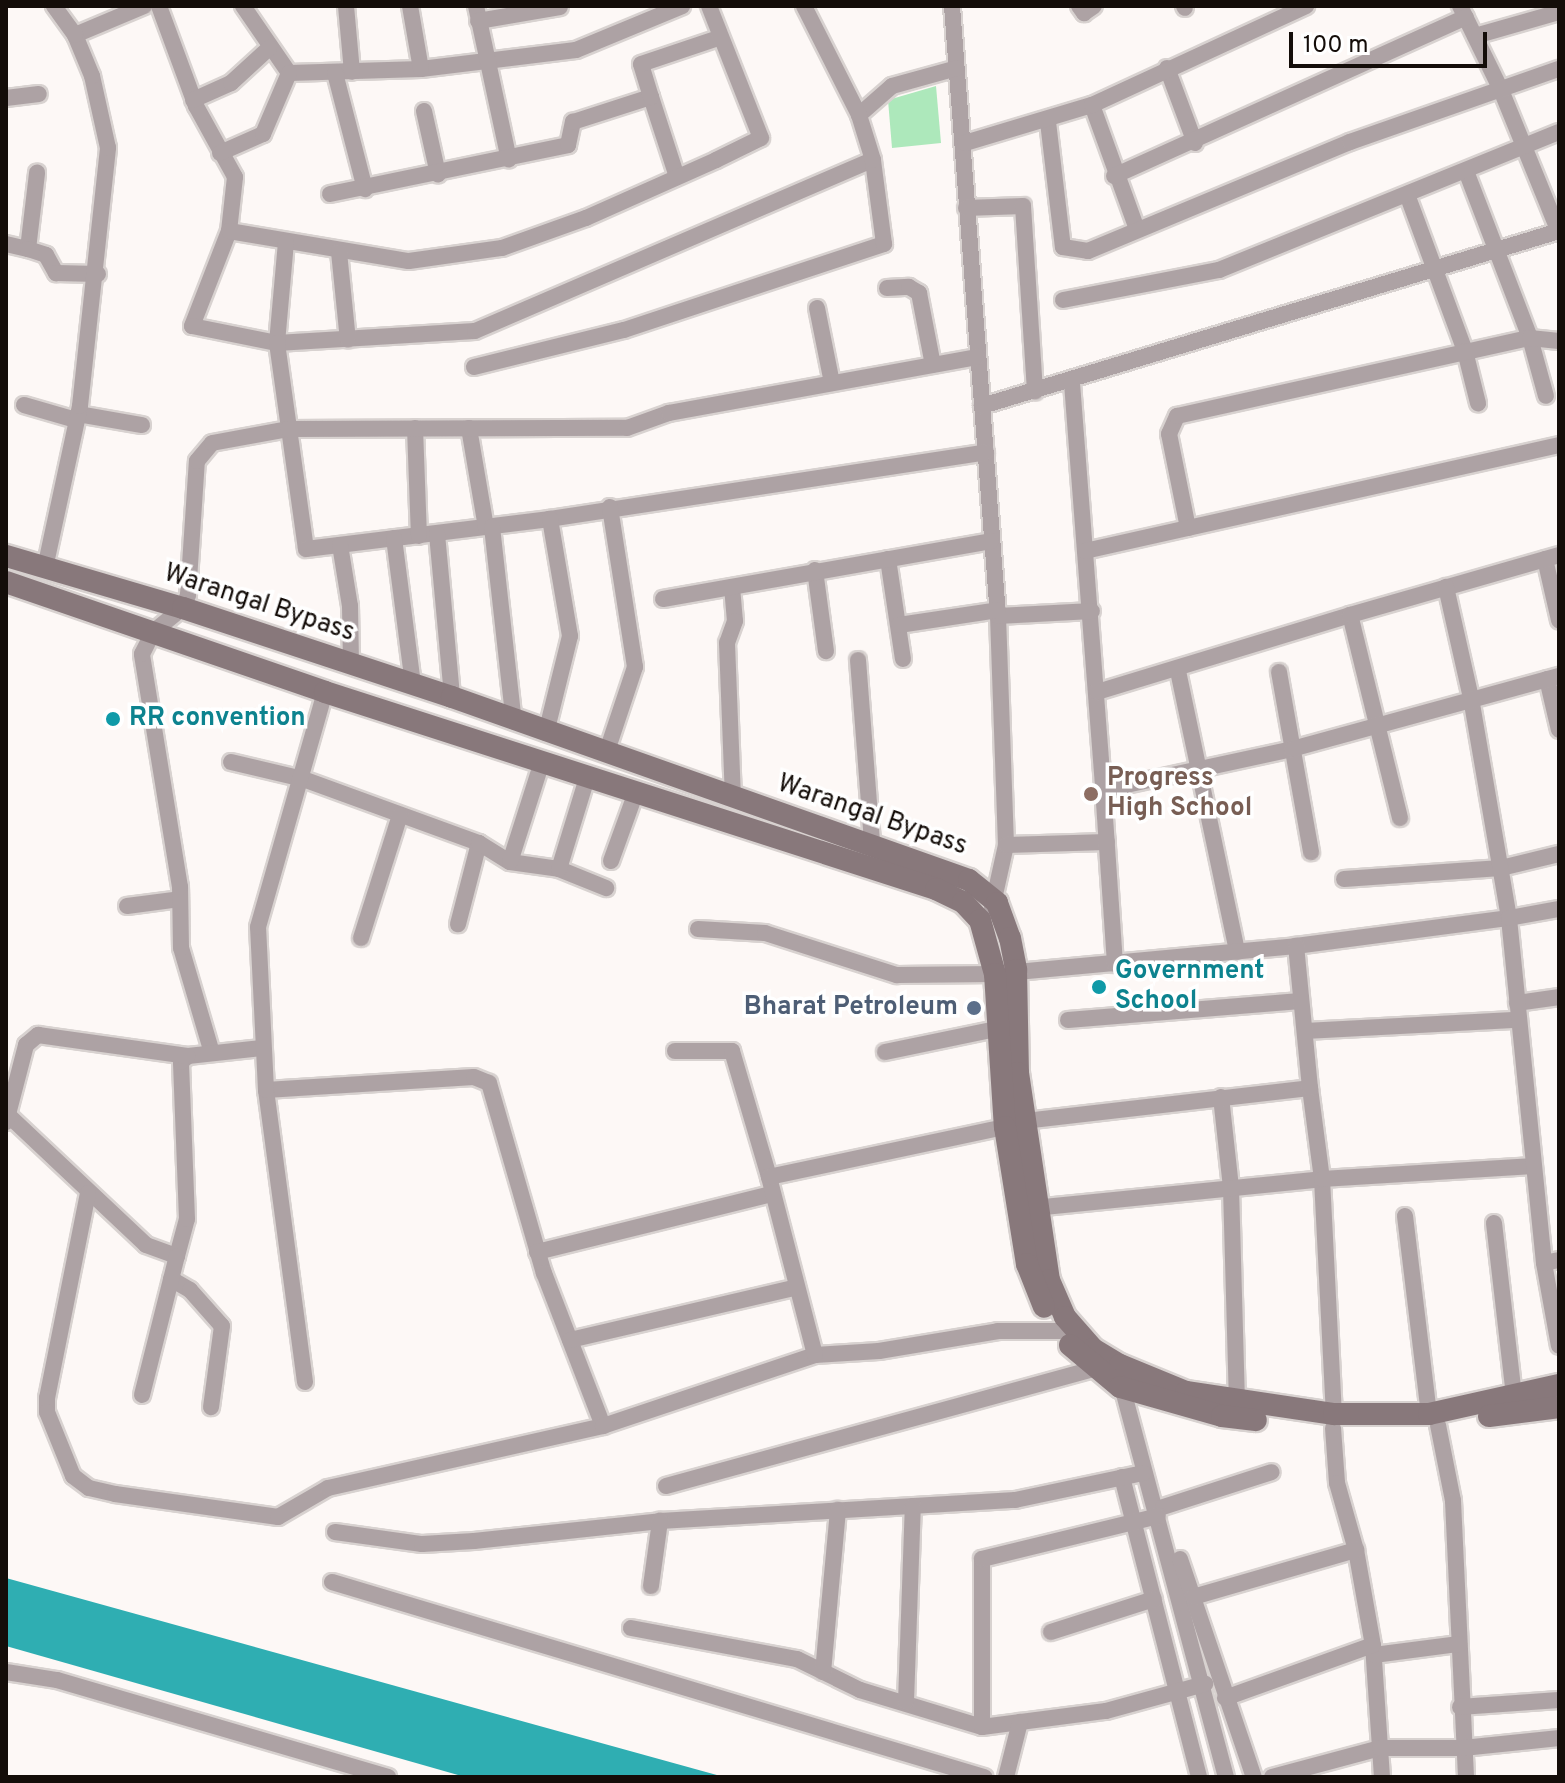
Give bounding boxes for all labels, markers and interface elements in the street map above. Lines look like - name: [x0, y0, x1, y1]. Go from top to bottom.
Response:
- scale bar: [1293, 16, 1491, 66]
- text: 100 m: [1303, 31, 1369, 61]
- street label: Warangal Bypass: [160, 558, 358, 650]
- place label: RR convention: [129, 703, 306, 735]
- marker: RR convention: [104, 710, 122, 728]
- place label: Progress High School: [1107, 763, 1252, 824]
- street label: Warangal Bypass: [773, 769, 971, 863]
- marker: Progress High School: [1082, 785, 1100, 803]
- place label: Government School: [1115, 956, 1265, 1018]
- marker: Government School: [1090, 978, 1108, 996]
- place label: Bharat Petroleum: [744, 992, 958, 1024]
- marker: Bharat Petroleum: [965, 999, 983, 1017]

